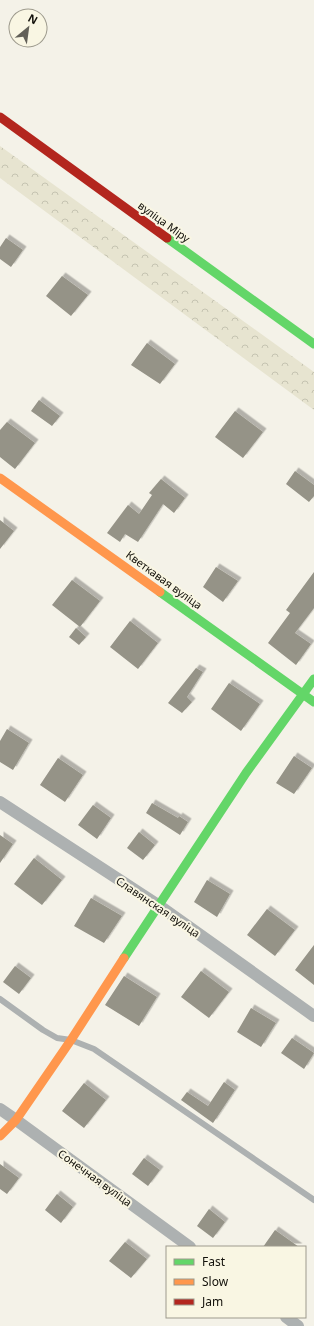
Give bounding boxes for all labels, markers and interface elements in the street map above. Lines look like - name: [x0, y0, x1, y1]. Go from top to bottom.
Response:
- north arrow: [8, 8, 48, 48]
- text: N: [26, 10, 41, 28]
- street label: вуліца Міру: [135, 198, 194, 246]
- street label: Кветкавая вуліца: [123, 547, 205, 612]
- street label: Славянская вуліца: [113, 873, 203, 940]
- street label: Сонечная вуліца: [55, 1146, 135, 1210]
- legend: [166, 1246, 306, 1318]
- text: Fast: [202, 1253, 226, 1270]
- text: Slow: [202, 1273, 229, 1290]
- text: Jam: [201, 1293, 223, 1310]

